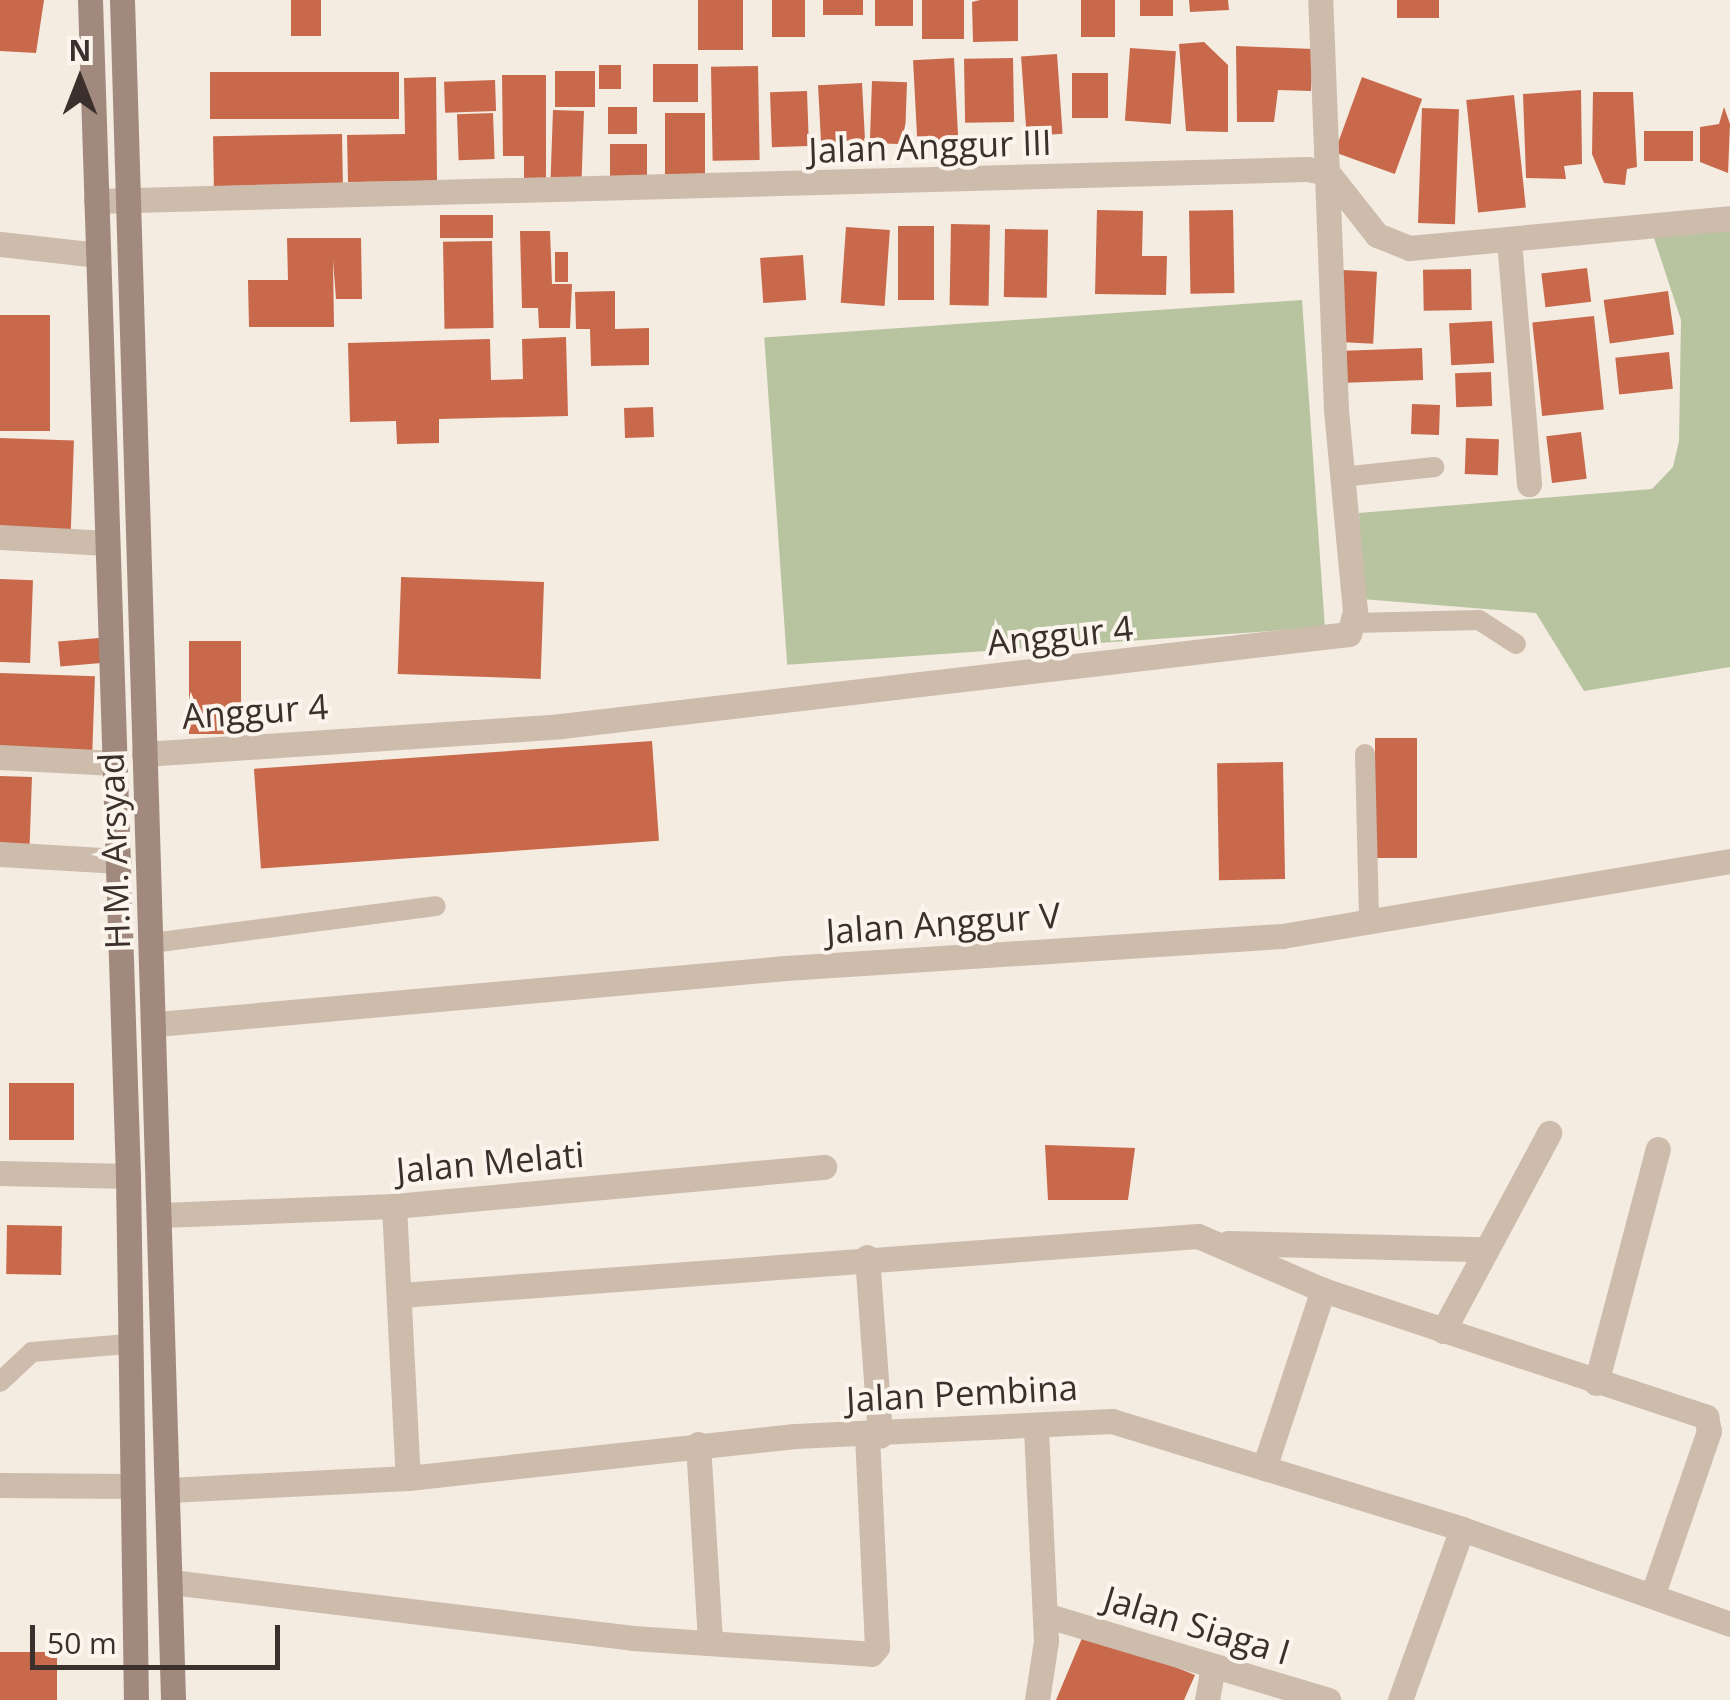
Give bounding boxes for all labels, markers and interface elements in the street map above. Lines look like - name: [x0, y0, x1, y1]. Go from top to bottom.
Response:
- north arrow: [30, 30, 130, 130]
- text: N: [69, 31, 91, 69]
- street label: Jalan Anggur III: [808, 121, 1052, 171]
- street label: Anggur 4: [985, 606, 1135, 664]
- street label: Anggur 4: [180, 685, 330, 737]
- street label: H.M. Arsyad: [90, 752, 138, 950]
- street label: Jalan Anggur V: [824, 894, 1062, 952]
- street label: Jalan Melati: [394, 1133, 586, 1191]
- street label: Jalan Pembina: [845, 1366, 1079, 1420]
- street label: Jalan Siaga I: [1099, 1577, 1295, 1673]
- scale bar: [35, 1605, 285, 1667]
- text: 50 m: [47, 1622, 117, 1663]

